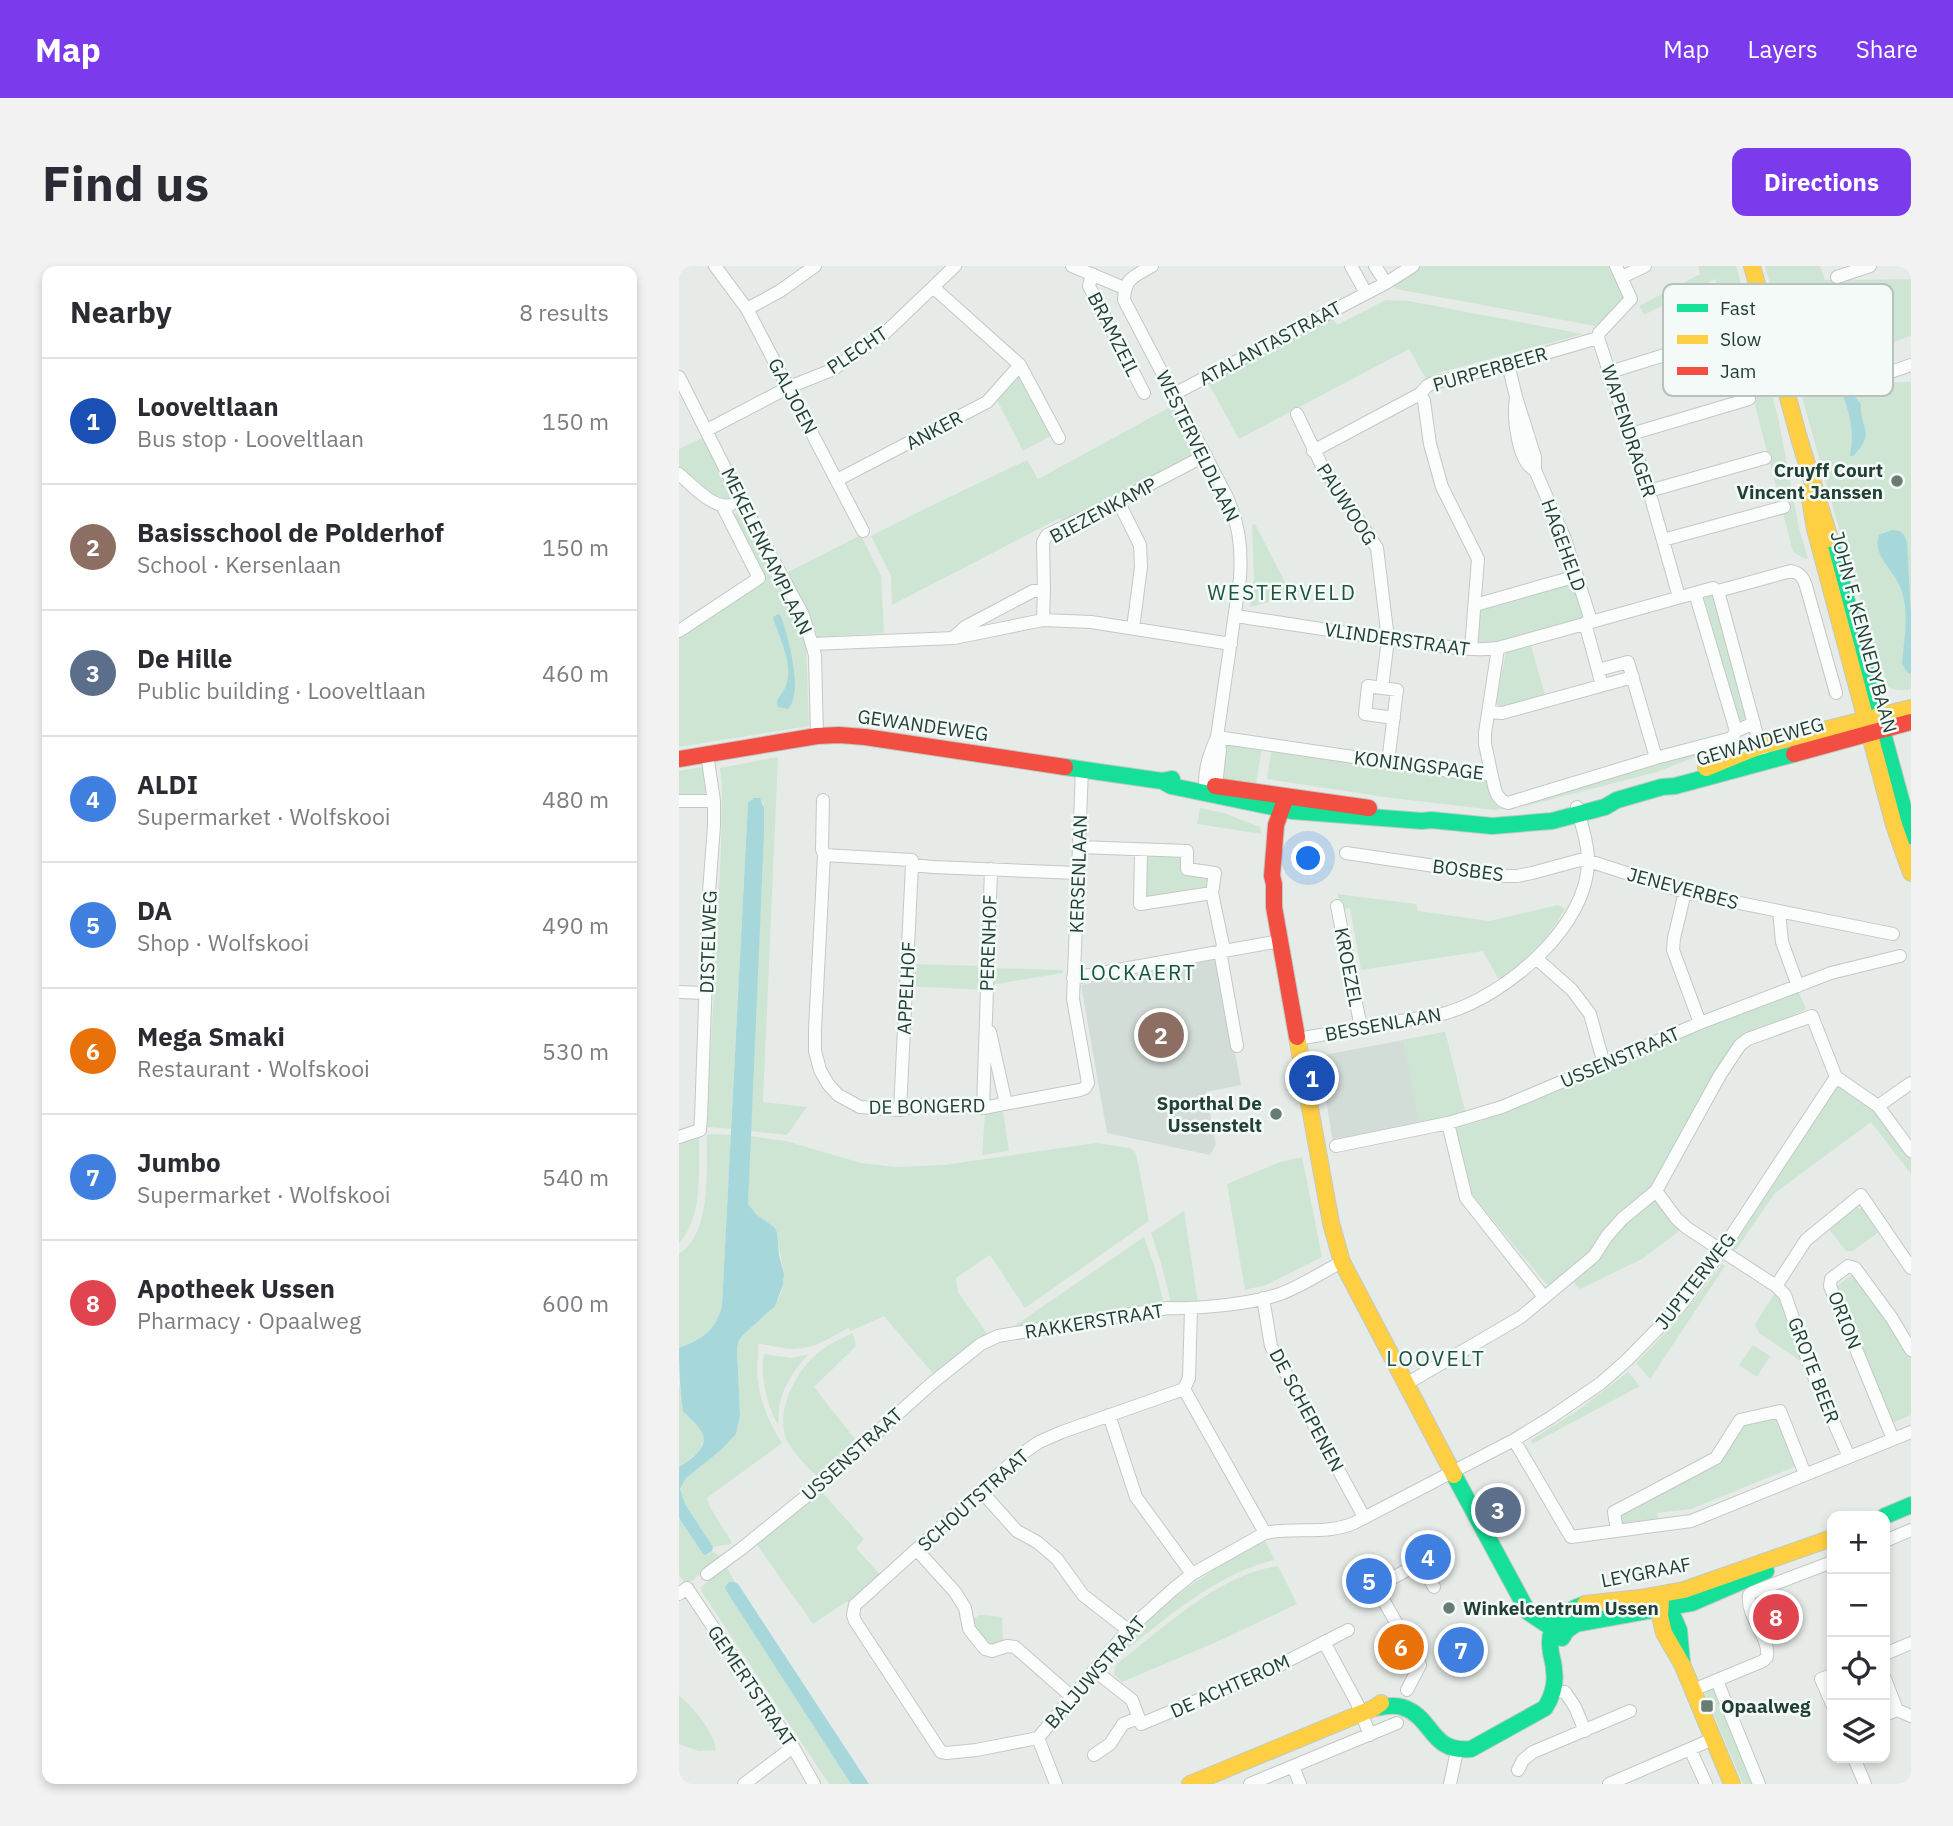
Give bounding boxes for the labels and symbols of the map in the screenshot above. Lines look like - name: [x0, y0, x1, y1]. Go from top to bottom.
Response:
- legend: [1663, 284, 1893, 396]
- street label: BRAMZEIL: [1083, 288, 1145, 380]
- street label: ATALANTASTRAAT: [1195, 295, 1346, 391]
- text: Fast: [1720, 296, 1756, 320]
- street label: PLECHT: [822, 321, 892, 379]
- text: Slow: [1720, 327, 1761, 351]
- street label: PURPERBEER: [1430, 341, 1550, 397]
- street label: GALJOEN: [763, 354, 823, 438]
- text: Jam: [1720, 359, 1756, 383]
- street label: WAPENDRAGER: [1596, 362, 1662, 500]
- street label: WESTERVELDLAAN: [1151, 366, 1245, 526]
- street label: ANKER: [901, 405, 967, 455]
- place label: Cruyff Court Vincent Janssen: [1737, 458, 1883, 504]
- street label: PAUWOOG: [1312, 459, 1382, 549]
- street label: MEKELENKAMPLAAN: [716, 464, 818, 638]
- street label: BIEZENKAMP: [1045, 472, 1161, 548]
- marker: Cruyff Court Vincent Janssen: [1889, 473, 1905, 489]
- street label: HAGEHELD: [1536, 496, 1592, 594]
- street label: JOHN F. KENNEDYBAAN: [1825, 528, 1903, 736]
- district label: WESTERVELD: [1207, 578, 1357, 606]
- street label: VLINDERSTRAAT: [1323, 617, 1471, 661]
- street label: GEWANDEWEG: [856, 704, 990, 746]
- street label: GEWANDEWEG: [1693, 711, 1827, 771]
- street label: KONINGSPAGE: [1353, 745, 1485, 785]
- street label: KERSENLAAN: [1064, 814, 1092, 934]
- your location: [1291, 841, 1325, 875]
- street label: BOSBES: [1431, 854, 1505, 886]
- street label: JENEVERBES: [1625, 862, 1741, 914]
- street label: DISTELWEG: [694, 890, 722, 994]
- street label: PERENHOF: [974, 894, 1002, 992]
- street label: KROEZEL: [1330, 925, 1368, 1009]
- street label: APPELHOF: [892, 941, 920, 1035]
- district label: LOCKAERT: [1079, 958, 1197, 986]
- street label: BESSENLAAN: [1323, 1002, 1443, 1046]
- pin: 2: [1138, 1009, 1184, 1061]
- street label: USSENSTRAAT: [1557, 1021, 1683, 1093]
- pin: 1: [1289, 1052, 1335, 1104]
- place label: Sporthal De Ussenstelt: [1157, 1091, 1262, 1137]
- street label: DE BONGERD: [868, 1093, 986, 1119]
- marker: Sporthal De Ussenstelt: [1268, 1106, 1284, 1122]
- street label: JUPITERWEG: [1650, 1228, 1740, 1334]
- street label: ORION: [1823, 1288, 1867, 1352]
- street label: RAKKERSTRAAT: [1023, 1298, 1165, 1344]
- street label: GROTE BEER: [1783, 1314, 1845, 1426]
- street label: DE SCHEPENEN: [1264, 1344, 1350, 1476]
- district label: LOOVELT: [1386, 1344, 1486, 1372]
- street label: USSENSTRAAT: [797, 1402, 907, 1506]
- street label: SCHOUTSTRAAT: [912, 1444, 1034, 1556]
- pin: 3: [1475, 1484, 1521, 1536]
- pin: 4: [1405, 1531, 1451, 1583]
- street label: LEYGRAAF: [1599, 1551, 1693, 1593]
- pin: 5: [1346, 1555, 1392, 1607]
- pin: 8: [1753, 1591, 1799, 1643]
- place label: Winkelcentrum Ussen: [1463, 1596, 1659, 1620]
- marker: Winkelcentrum Ussen: [1441, 1600, 1457, 1616]
- street label: BALJUWSTRAAT: [1040, 1611, 1151, 1733]
- street label: GEMERTSTRAAT: [703, 1621, 802, 1751]
- pin: 6: [1378, 1621, 1424, 1673]
- pin: 7: [1438, 1624, 1484, 1676]
- street label: DE ACHTEROM: [1167, 1649, 1293, 1723]
- place label: Opaalweg: [1721, 1694, 1811, 1718]
- marker: Opaalweg: [1699, 1698, 1715, 1714]

